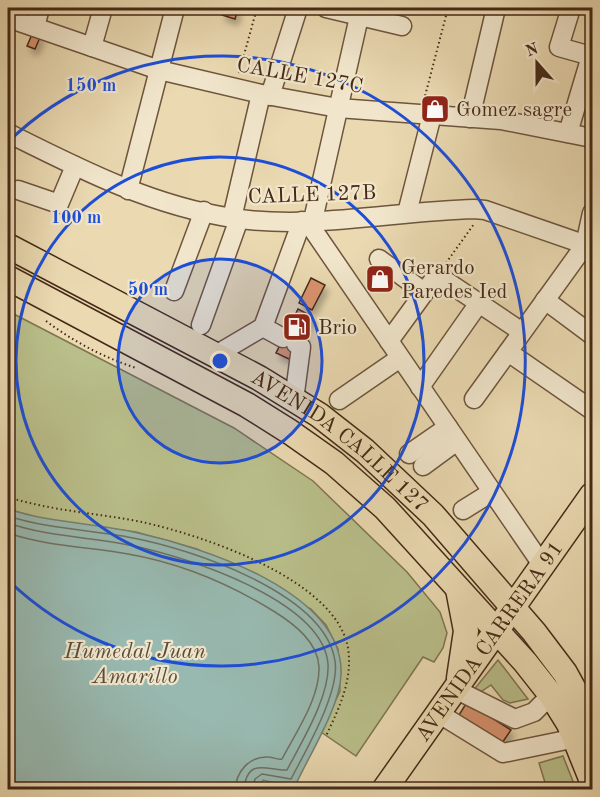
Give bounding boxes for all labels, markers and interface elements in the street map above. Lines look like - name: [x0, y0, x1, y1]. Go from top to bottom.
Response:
- north arrow: [507, 33, 567, 93]
- text: N: [524, 41, 542, 61]
- street label: CALLE 127C: [235, 55, 365, 98]
- text: 150 m: [66, 77, 116, 95]
- shop icon: Gomez sagre: [419, 93, 451, 125]
- place label: Gomez sagre: [456, 100, 572, 121]
- street label: CALLE 127B: [247, 183, 377, 208]
- text: 100 m: [51, 209, 101, 227]
- place label: Gerardo Paredes Ied: [401, 258, 508, 303]
- shop icon: Gerardo Paredes Ied: [364, 263, 396, 295]
- text: 50 m: [128, 281, 168, 299]
- fuel station icon: Brio: [281, 311, 313, 343]
- place label: Brio: [318, 318, 357, 339]
- centre of rings: [210, 351, 230, 371]
- street label: AVENIDA CALLE 127: [247, 367, 432, 517]
- street label: AVENIDA CARRERA 91: [412, 538, 568, 746]
- water label: Humedal Juan Amarillo: [63, 641, 206, 688]

